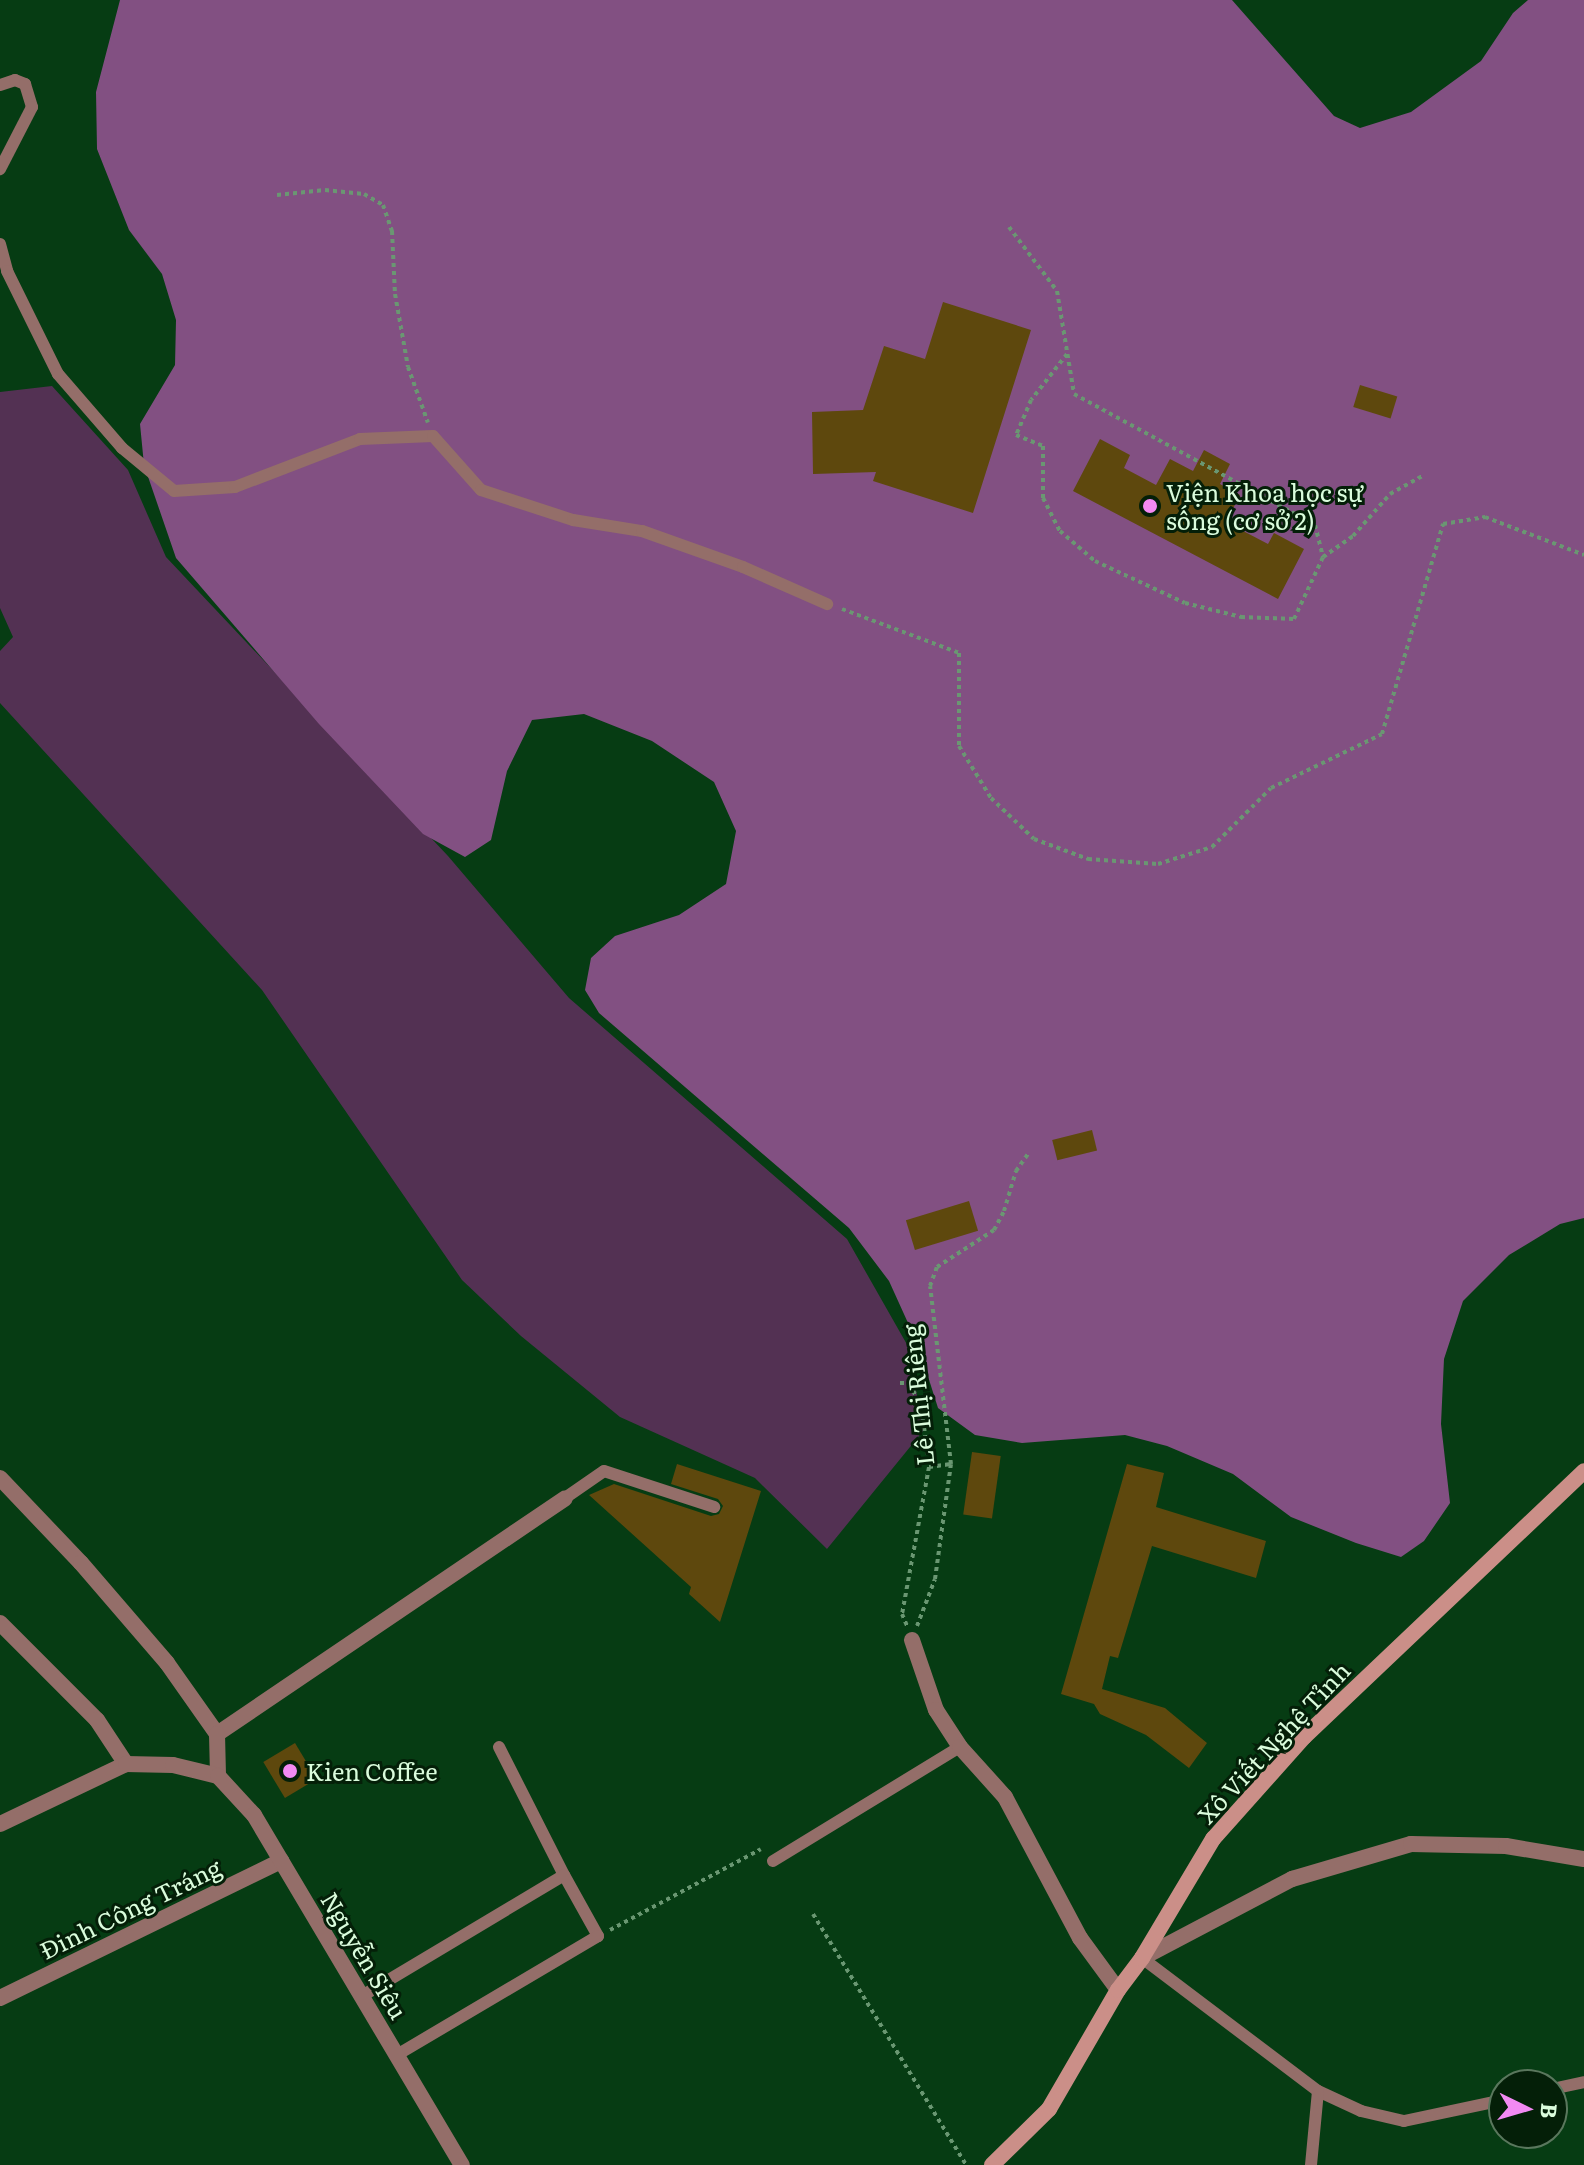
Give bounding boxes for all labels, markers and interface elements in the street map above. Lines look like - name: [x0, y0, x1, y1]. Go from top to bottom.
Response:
- place label: Viện Khoa học sự sống (cơ sở 2): [1166, 478, 1364, 534]
- marker: Viện Khoa học sự sống (cơ sở 2): [1141, 497, 1159, 515]
- street label: Lê Thị Riêng: [895, 1323, 939, 1467]
- street label: Xô Viết Nghệ Tỉnh: [1191, 1655, 1355, 1829]
- place label: Kien Coffee: [306, 1757, 438, 1785]
- marker: Kien Coffee: [281, 1762, 299, 1780]
- street label: Đinh Công Tráng: [35, 1852, 225, 1964]
- street label: Nguyễn Siêu: [316, 1886, 414, 2024]
- north arrow: [1488, 2069, 1568, 2149]
- text: B: [1533, 2102, 1568, 2120]

